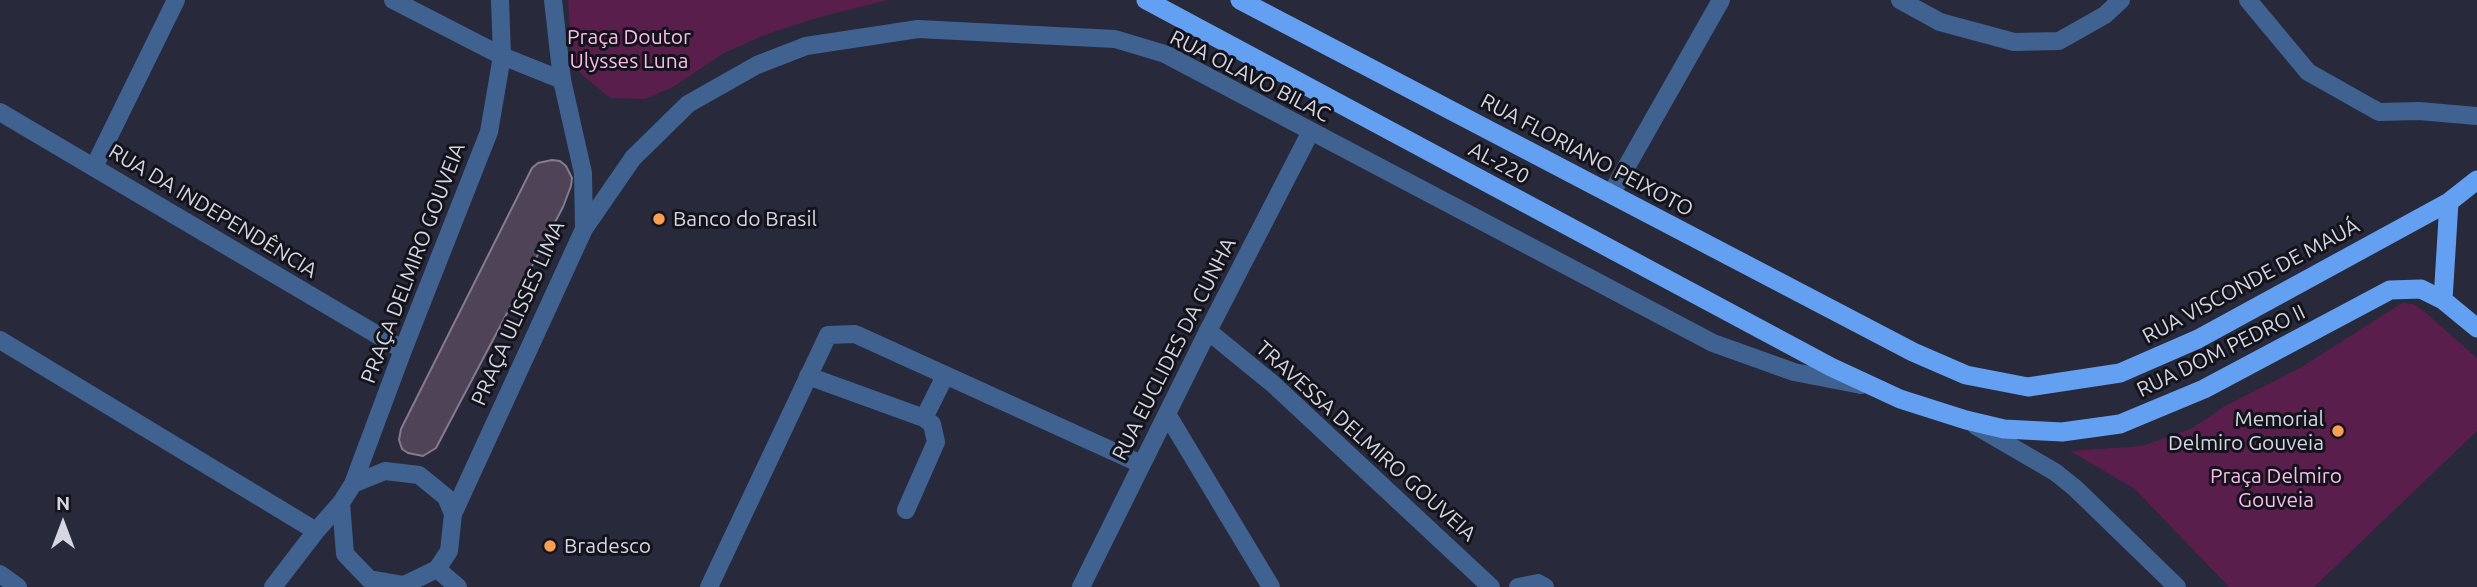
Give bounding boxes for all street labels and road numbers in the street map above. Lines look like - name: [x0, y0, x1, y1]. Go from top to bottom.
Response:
- street label: RUA OLAVO BILAC: [1166, 25, 1334, 127]
- street label: RUA FLORIANO PEIXOTO: [1476, 88, 1698, 222]
- street label: AL-220: [1464, 137, 1534, 189]
- street label: RUA DA INDEPENDÊNCIA: [104, 139, 322, 283]
- street label: PRAÇA DELMIRO GOUVEIA: [355, 139, 471, 387]
- street label: RUA VISCONDE DE MAUÁ: [2138, 213, 2364, 349]
- street label: PRAÇA ULISSES LIMA: [466, 217, 570, 409]
- street label: RUA EUCLIDES DA CUNHA: [1107, 233, 1241, 465]
- street label: RUA DOM PEDRO II: [2133, 299, 2309, 403]
- street label: TRAVESSA DELMIRO GOUVEIA: [1251, 336, 1481, 546]

